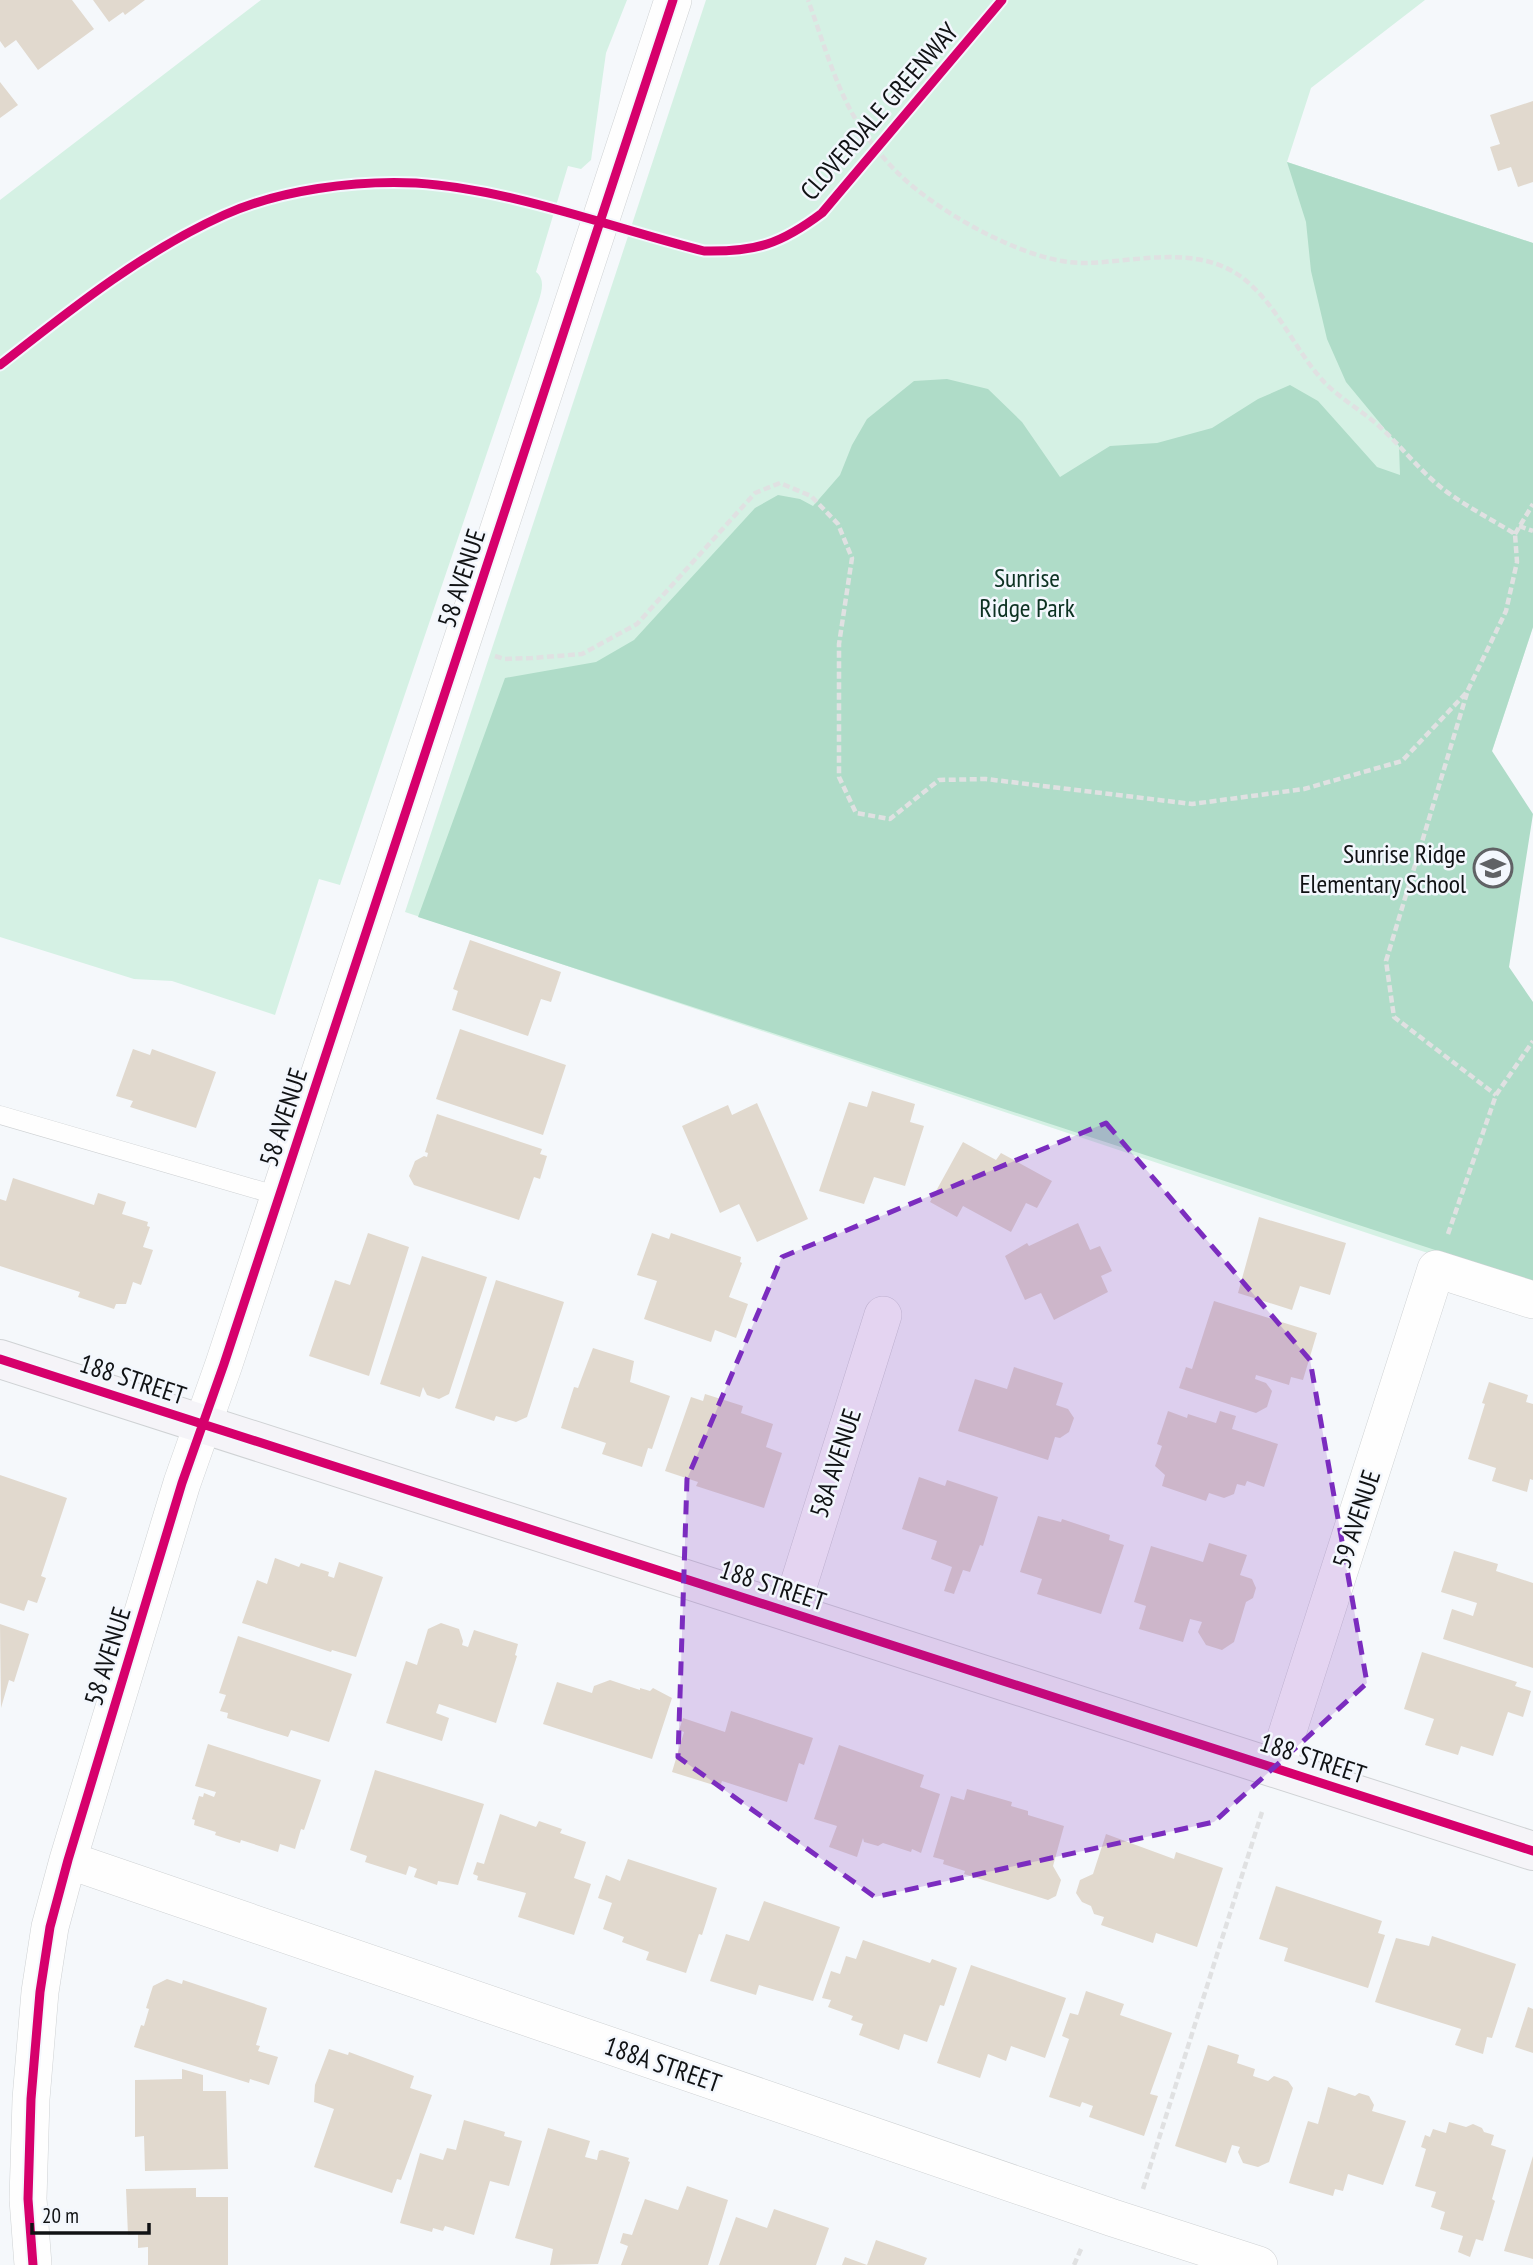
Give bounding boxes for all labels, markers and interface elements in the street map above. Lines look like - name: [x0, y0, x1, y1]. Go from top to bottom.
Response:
- street label: CLOVERDALE GREENWAY: [793, 15, 965, 207]
- street label: 58 AVENUE: [430, 525, 492, 631]
- park label: Sunrise Ridge Park: [979, 561, 1075, 624]
- place label: Sunrise Ridge Elementary School: [1299, 837, 1466, 900]
- school or university icon: Sunrise Ridge Elementary School: [1472, 847, 1514, 889]
- street label: 58 AVENUE: [252, 1064, 314, 1170]
- street label: 188 STREET: [76, 1346, 191, 1412]
- street label: 58A AVENUE: [802, 1404, 868, 1522]
- street label: 59 AVENUE: [1325, 1466, 1387, 1572]
- street label: 188 STREET: [716, 1552, 831, 1618]
- street label: 58 AVENUE: [76, 1603, 138, 1709]
- street label: 188 STREET: [1256, 1725, 1371, 1791]
- street label: 188A STREET: [600, 2029, 726, 2099]
- scale bar: [32, 2192, 149, 2236]
- text: 20 m: [42, 2202, 79, 2229]

